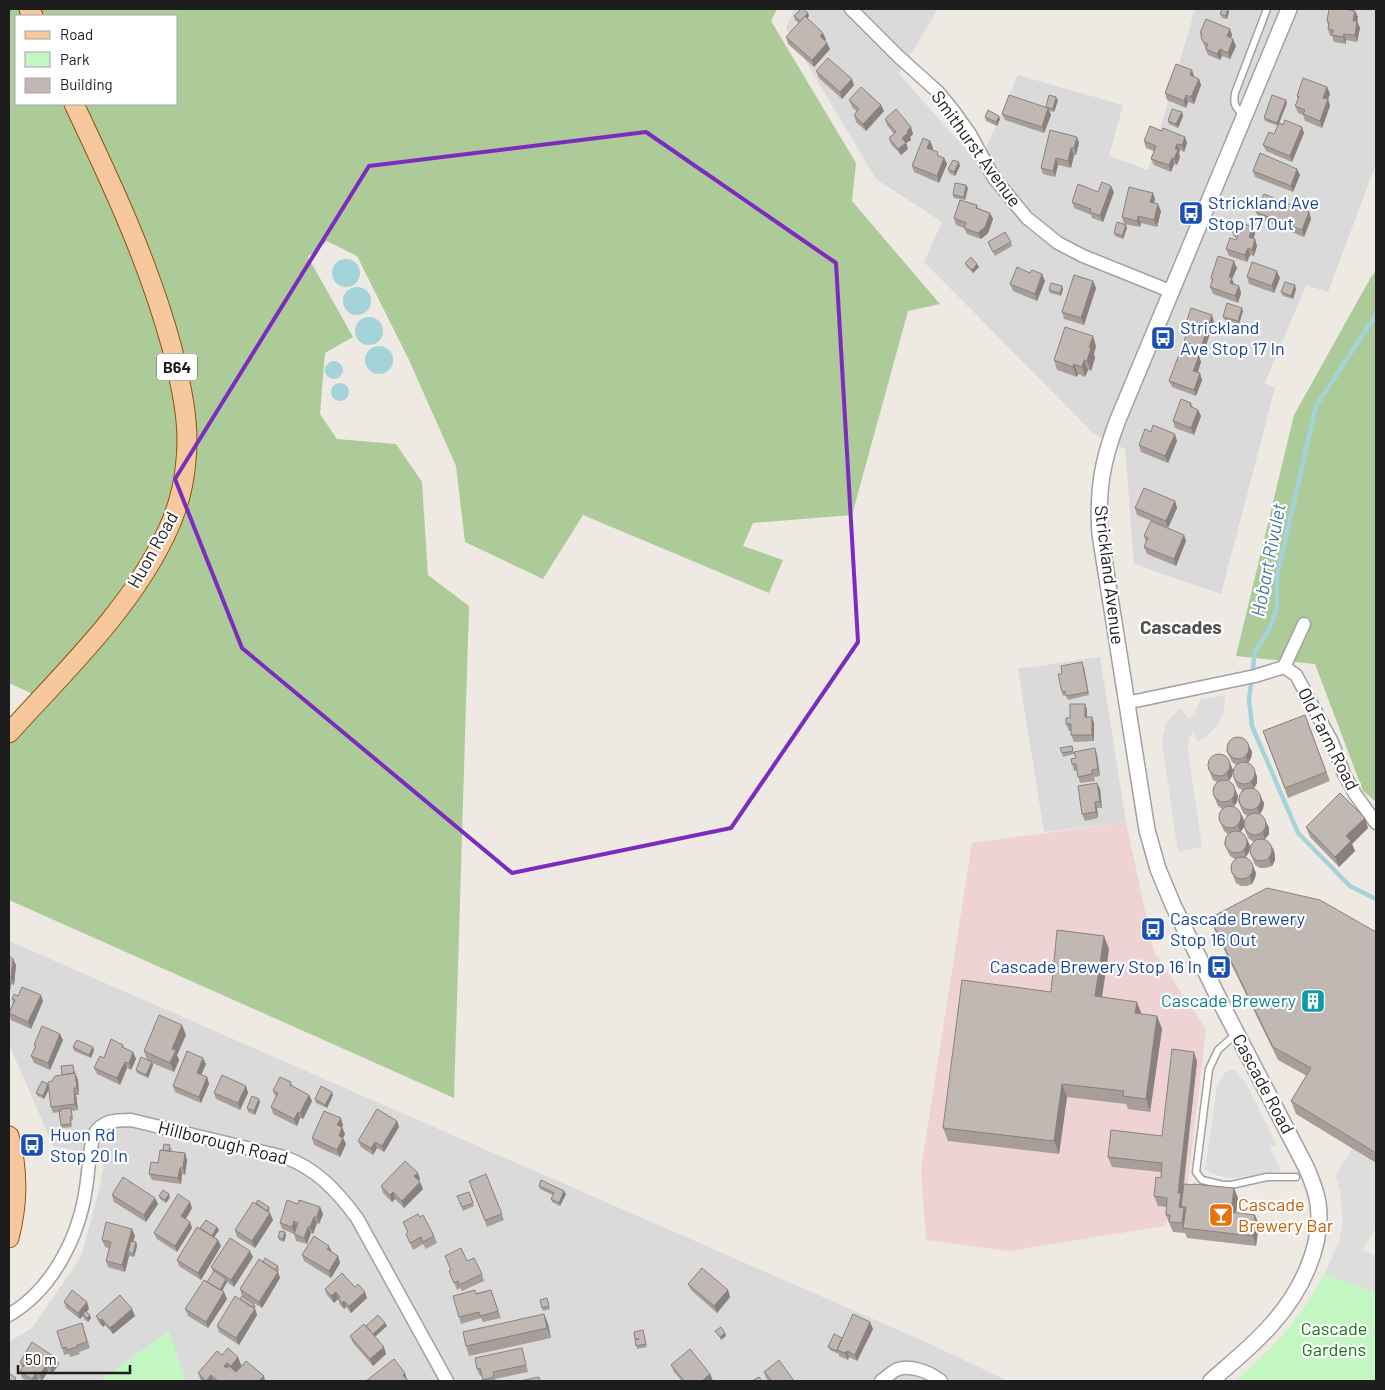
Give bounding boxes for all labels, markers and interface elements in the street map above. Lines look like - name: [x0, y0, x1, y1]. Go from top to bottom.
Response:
- legend: [15, 15, 178, 105]
- text: Road: [60, 25, 93, 43]
- text: Park: [60, 50, 90, 68]
- text: Building: [60, 75, 113, 93]
- street label: Smithurst Avenue: [927, 86, 1026, 211]
- place label: Strickland Ave Stop 17 Out: [1208, 191, 1319, 234]
- bus stop icon: Strickland Ave Stop 17 Out: [1178, 200, 1204, 226]
- place label: Strickland Ave Stop 17 In: [1180, 316, 1285, 359]
- bus stop icon: Strickland Ave Stop 17 In: [1150, 325, 1176, 351]
- road number: B64: [157, 354, 197, 381]
- water label: Hobart Rivulet: [1245, 501, 1290, 618]
- street label: Strickland Avenue: [1091, 504, 1129, 646]
- street label: Huon Road: [122, 507, 182, 592]
- district label: Cascades: [1140, 615, 1222, 638]
- street label: Old Farm Road: [1294, 683, 1364, 794]
- place label: Cascade Brewery Stop 16 Out: [1170, 907, 1305, 950]
- bus stop icon: Cascade Brewery Stop 16 Out: [1140, 916, 1166, 942]
- bus stop icon: Cascade Brewery Stop 16 In: [1206, 954, 1232, 980]
- place label: Cascade Brewery Stop 16 In: [990, 955, 1202, 977]
- building icon: Cascade Brewery: [1300, 988, 1326, 1014]
- place label: Cascade Brewery: [1161, 989, 1296, 1011]
- street label: Cascade Road: [1228, 1030, 1299, 1137]
- street label: Hillborough Road: [156, 1115, 290, 1169]
- place label: Huon Rd Stop 20 In: [50, 1123, 128, 1166]
- bus stop icon: Huon Rd Stop 20 In: [19, 1132, 45, 1158]
- place label: Cascade Brewery Bar: [1238, 1193, 1334, 1236]
- bar icon: Cascade Brewery Bar: [1208, 1202, 1234, 1228]
- park label: Cascade Gardens: [1301, 1317, 1367, 1360]
- scale bar: [18, 1342, 130, 1374]
- text: 50 m: [25, 1350, 57, 1368]

